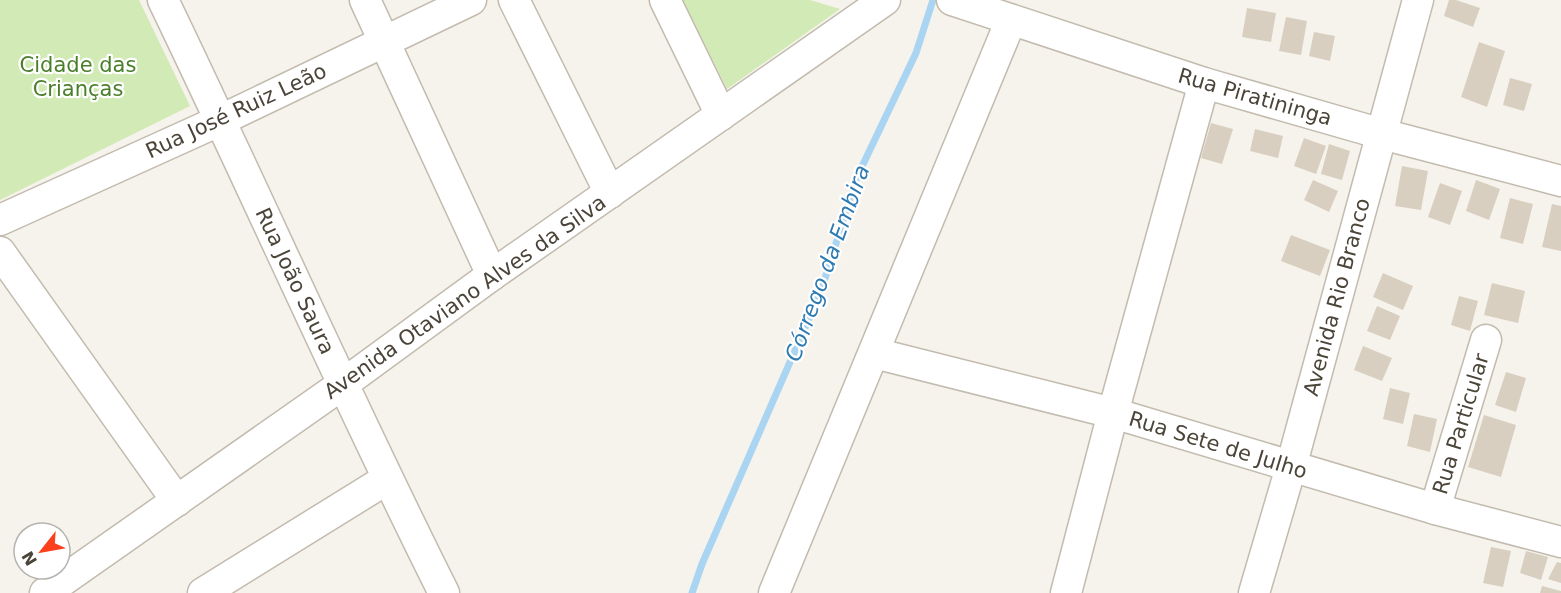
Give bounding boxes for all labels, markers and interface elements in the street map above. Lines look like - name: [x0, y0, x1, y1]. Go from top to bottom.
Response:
- park label: Cidade das Crianças: [20, 53, 136, 101]
- street label: Rua José Ruiz Leão: [142, 59, 330, 163]
- street label: Rua Piratininga: [1175, 64, 1335, 130]
- water label: Córrego da Embira: [780, 162, 875, 365]
- street label: Avenida Otaviano Alves da Silva: [320, 190, 610, 404]
- street label: Avenida Rio Branco: [1299, 195, 1375, 399]
- street label: Rua João Saura: [251, 204, 339, 358]
- street label: Rua Particular: [1428, 350, 1494, 497]
- street label: Rua Sete de Julho: [1126, 406, 1310, 484]
- north arrow: [12, 521, 72, 581]
- text: N: [18, 548, 41, 569]

